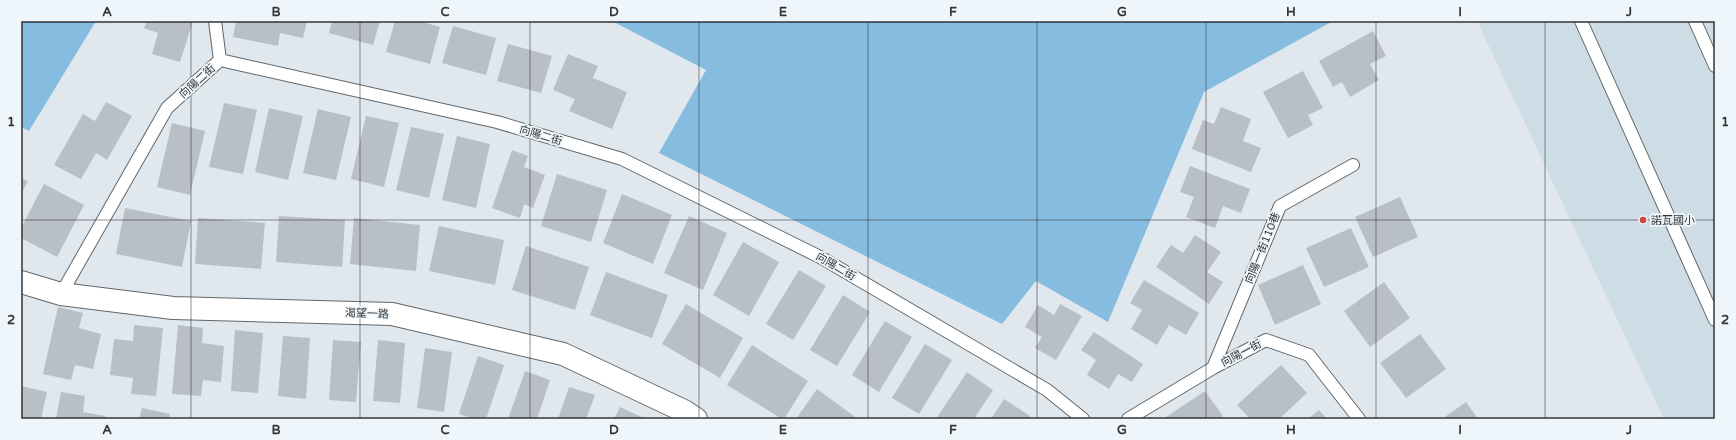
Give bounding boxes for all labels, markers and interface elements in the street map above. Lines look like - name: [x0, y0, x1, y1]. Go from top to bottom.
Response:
- text: A: [102, 4, 112, 20]
- text: B: [271, 4, 281, 20]
- text: C: [440, 4, 450, 20]
- text: D: [609, 4, 619, 20]
- text: E: [779, 4, 787, 20]
- text: F: [949, 4, 957, 20]
- text: G: [1117, 4, 1127, 20]
- text: H: [1286, 4, 1296, 20]
- text: I: [1458, 4, 1462, 20]
- text: J: [1625, 4, 1632, 20]
- street label: 向陽二街: [177, 62, 218, 101]
- text: 1: [7, 114, 15, 130]
- text: 1: [1721, 114, 1729, 130]
- street label: 向陽二街: [518, 123, 564, 148]
- street label: 向陽一街110巷: [1242, 211, 1283, 286]
- place label: 諾瓦國小: [1651, 214, 1695, 227]
- marker: 諾瓦國小: [1638, 215, 1648, 225]
- street label: 向陽二街: [813, 250, 858, 283]
- street label: 渴望一路: [345, 306, 389, 321]
- text: 2: [7, 312, 15, 328]
- text: 2: [1721, 312, 1729, 328]
- street label: 向陽一街: [1219, 337, 1264, 370]
- text: A: [102, 422, 112, 438]
- text: B: [271, 422, 281, 438]
- text: C: [440, 422, 450, 438]
- text: D: [609, 422, 619, 438]
- text: E: [779, 422, 787, 438]
- text: F: [949, 422, 957, 438]
- text: G: [1117, 422, 1127, 438]
- text: H: [1286, 422, 1296, 438]
- text: I: [1458, 422, 1462, 438]
- text: J: [1625, 422, 1632, 438]

